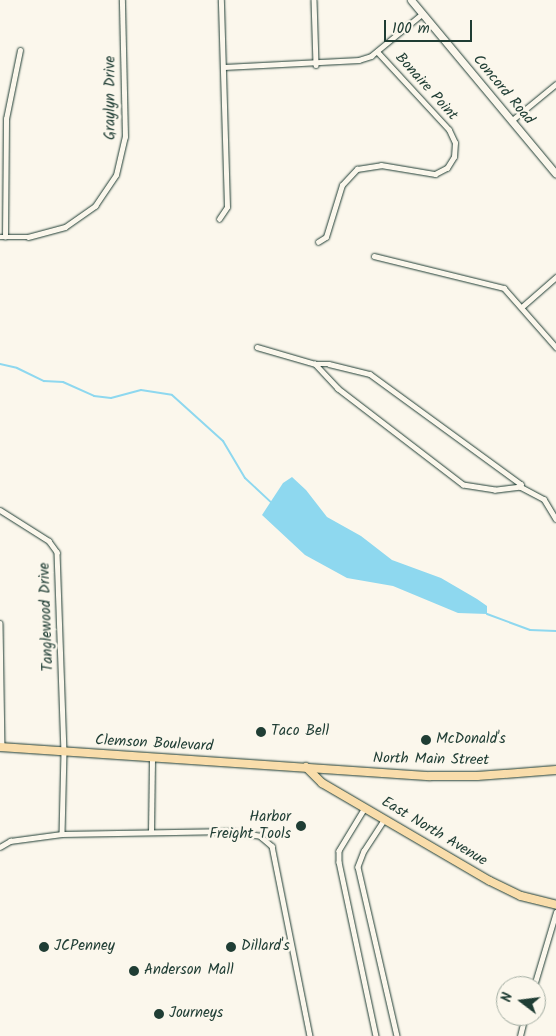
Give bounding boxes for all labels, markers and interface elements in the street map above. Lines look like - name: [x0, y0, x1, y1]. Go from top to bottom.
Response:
- scale bar: [386, 10, 474, 42]
- text: 100 m: [392, 17, 430, 41]
- street label: Bonaire Point: [391, 49, 461, 125]
- street label: Concord Road: [469, 51, 537, 129]
- street label: Graylyn Drive: [102, 56, 120, 140]
- street label: Tanglewood Drive: [36, 562, 58, 672]
- place label: Taco Bell: [271, 723, 329, 741]
- marker: Taco Bell: [255, 726, 267, 738]
- place label: McDonald's: [436, 731, 506, 749]
- street label: Clemson Boulevard: [94, 732, 214, 756]
- marker: McDonald's: [420, 734, 432, 746]
- street label: North Main Street: [373, 750, 489, 770]
- street label: East North Avenue: [378, 793, 490, 871]
- place label: Harbor Freight Tools: [209, 808, 291, 843]
- marker: Harbor Freight Tools: [295, 820, 307, 832]
- place label: JCPenney: [54, 938, 115, 956]
- place label: Dillard's: [241, 938, 290, 956]
- marker: JCPenney: [38, 941, 50, 953]
- marker: Dillard's: [225, 941, 237, 953]
- place label: Anderson Mall: [144, 962, 234, 980]
- marker: Anderson Mall: [128, 965, 140, 977]
- north arrow: [496, 976, 546, 1026]
- text: N: [496, 990, 519, 1004]
- place label: Journeys: [169, 1005, 223, 1023]
- marker: Journeys: [153, 1008, 165, 1020]

